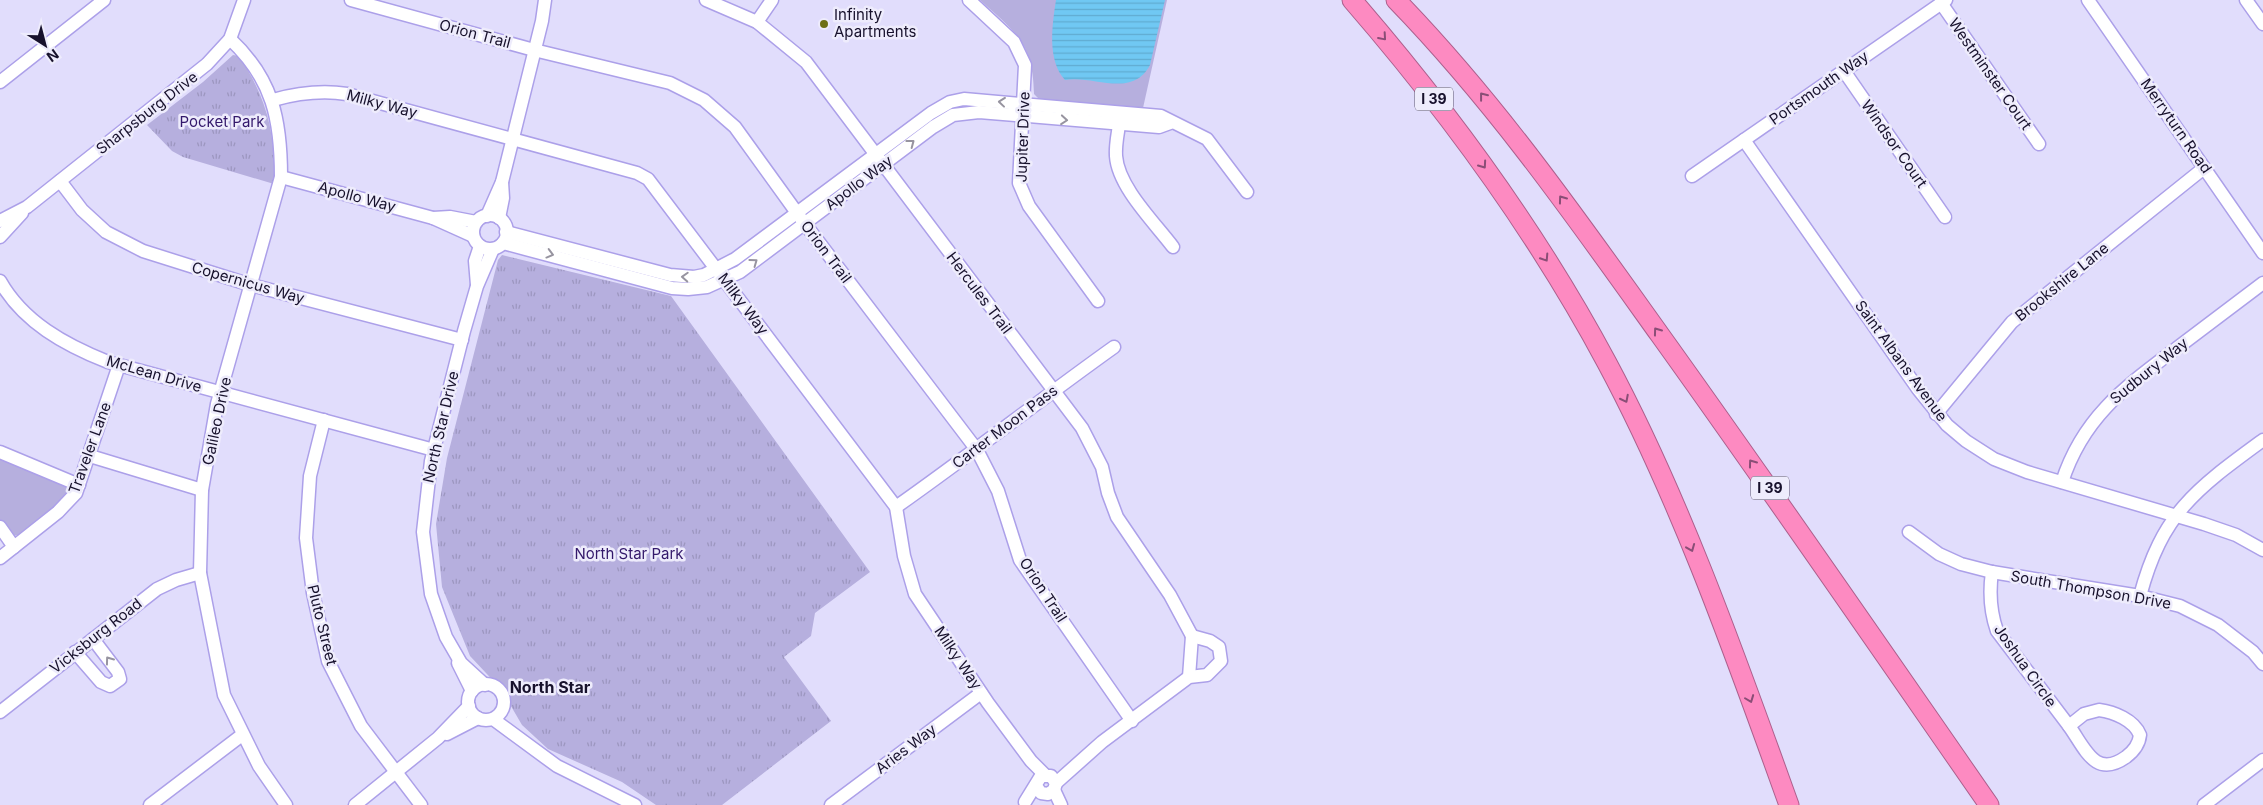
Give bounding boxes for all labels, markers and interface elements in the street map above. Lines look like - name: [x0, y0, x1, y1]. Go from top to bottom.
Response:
- place label: Infinity Apartments: [834, 5, 916, 41]
- street label: Westminster Court: [1945, 14, 2036, 133]
- street label: Orion Trail: [437, 15, 513, 52]
- marker: Infinity Apartments: [818, 18, 830, 30]
- north arrow: [20, 20, 70, 70]
- one-way arrow: [1378, 31, 1387, 40]
- text: N: [44, 46, 62, 66]
- street label: Portsmouth Way: [1765, 46, 1872, 129]
- street label: Sharpsburg Drive: [92, 67, 201, 158]
- street label: Merryturn Road: [2137, 75, 2216, 177]
- street label: Milky Way: [345, 85, 420, 122]
- road number: I 39: [1415, 88, 1453, 110]
- street label: Jupiter Drive: [1011, 91, 1034, 183]
- one-way arrow: [1479, 93, 1488, 102]
- street label: Windsor Court: [1857, 96, 1932, 191]
- one-way arrow: [997, 97, 1005, 108]
- park label: Pocket Park: [180, 112, 265, 131]
- one-way arrow: [1061, 114, 1069, 125]
- one-way arrow: [905, 140, 915, 149]
- street label: Apollo Way: [821, 151, 897, 214]
- one-way arrow: [1477, 159, 1486, 169]
- street label: Apollo Way: [316, 177, 399, 216]
- one-way arrow: [1559, 195, 1568, 205]
- street label: Orion Trail: [797, 217, 856, 287]
- street label: Brookshire Lane: [2011, 238, 2112, 325]
- one-way arrow: [546, 248, 554, 259]
- street label: Hercules Trail: [942, 248, 1016, 337]
- one-way arrow: [1539, 252, 1548, 262]
- street label: Copernicus Way: [190, 257, 307, 308]
- one-way arrow: [748, 259, 758, 268]
- street label: Milky Way: [714, 269, 773, 339]
- one-way arrow: [681, 271, 689, 282]
- street label: Saint Albans Avenue: [1851, 296, 1952, 425]
- one-way arrow: [1654, 327, 1663, 337]
- street label: Sudbury Way: [2106, 333, 2192, 408]
- street label: McLean Drive: [104, 351, 204, 396]
- street label: North Star Drive: [418, 369, 463, 485]
- street label: Galileo Drive: [198, 375, 235, 467]
- street label: Carter Moon Pass: [948, 381, 1061, 472]
- one-way arrow: [1619, 394, 1629, 403]
- street label: Traveler Lane: [64, 399, 115, 496]
- one-way arrow: [1749, 459, 1758, 469]
- road number: I 39: [1751, 476, 1789, 499]
- one-way arrow: [1685, 543, 1695, 552]
- park label: North Star Park: [574, 544, 684, 563]
- street label: Orion Trail: [1016, 554, 1071, 626]
- street label: South Thompson Drive: [2009, 566, 2173, 613]
- street label: Pluto Street: [303, 583, 342, 667]
- street label: Vicksburg Road: [46, 594, 146, 677]
- street label: Joshua Circle: [1990, 621, 2061, 711]
- street label: Milky Way: [930, 622, 987, 693]
- one-way arrow: [106, 656, 115, 666]
- district label: North Star: [510, 677, 591, 697]
- one-way arrow: [1744, 694, 1755, 703]
- street label: Aries Way: [871, 719, 940, 778]

